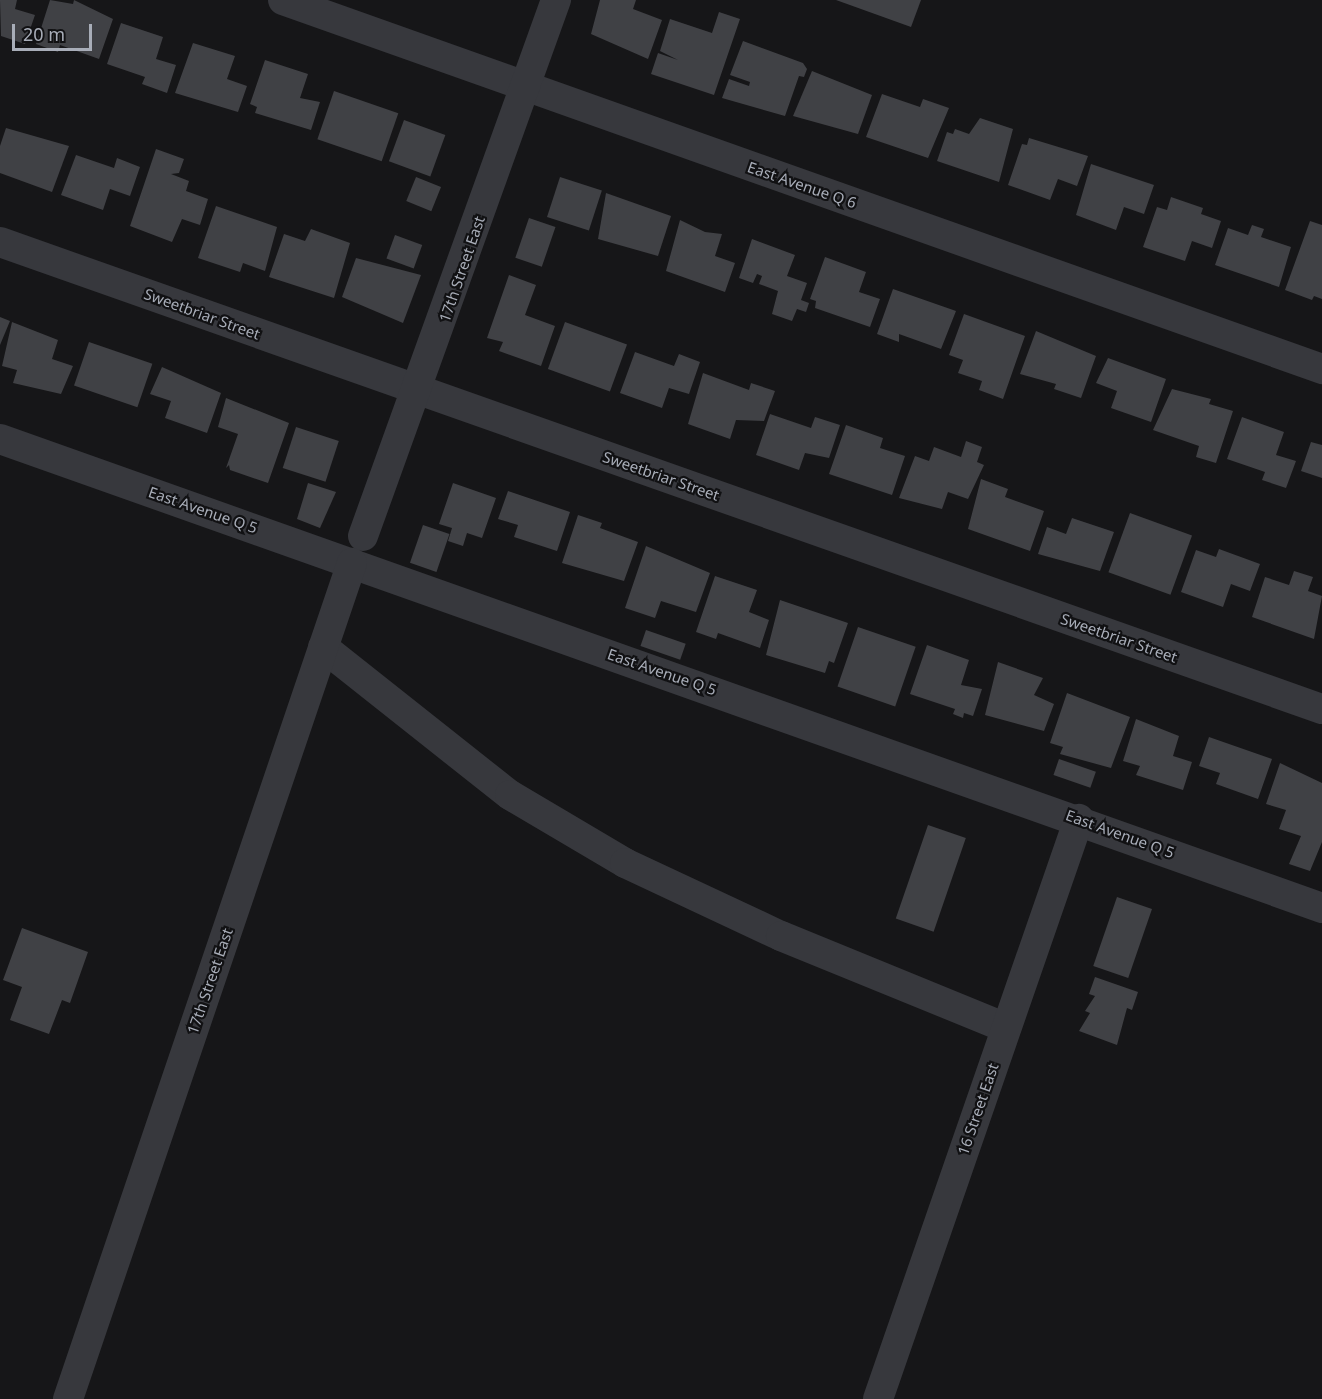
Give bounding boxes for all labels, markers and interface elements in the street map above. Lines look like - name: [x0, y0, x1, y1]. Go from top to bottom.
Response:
- scale bar: [15, 12, 94, 50]
- text: 20 m: [23, 22, 65, 46]
- street label: East Avenue Q 6: [745, 158, 859, 212]
- street label: 17th Street East: [435, 214, 489, 324]
- street label: Sweetbriar Street: [142, 285, 262, 343]
- street label: Sweetbriar Street: [600, 448, 722, 504]
- street label: East Avenue Q 5: [146, 483, 260, 537]
- street label: Sweetbriar Street: [1058, 610, 1180, 666]
- street label: East Avenue Q 5: [605, 645, 719, 699]
- street label: East Avenue Q 5: [1063, 806, 1177, 862]
- street label: 17th Street East: [183, 926, 237, 1036]
- street label: 16 Street East: [954, 1061, 1002, 1157]

